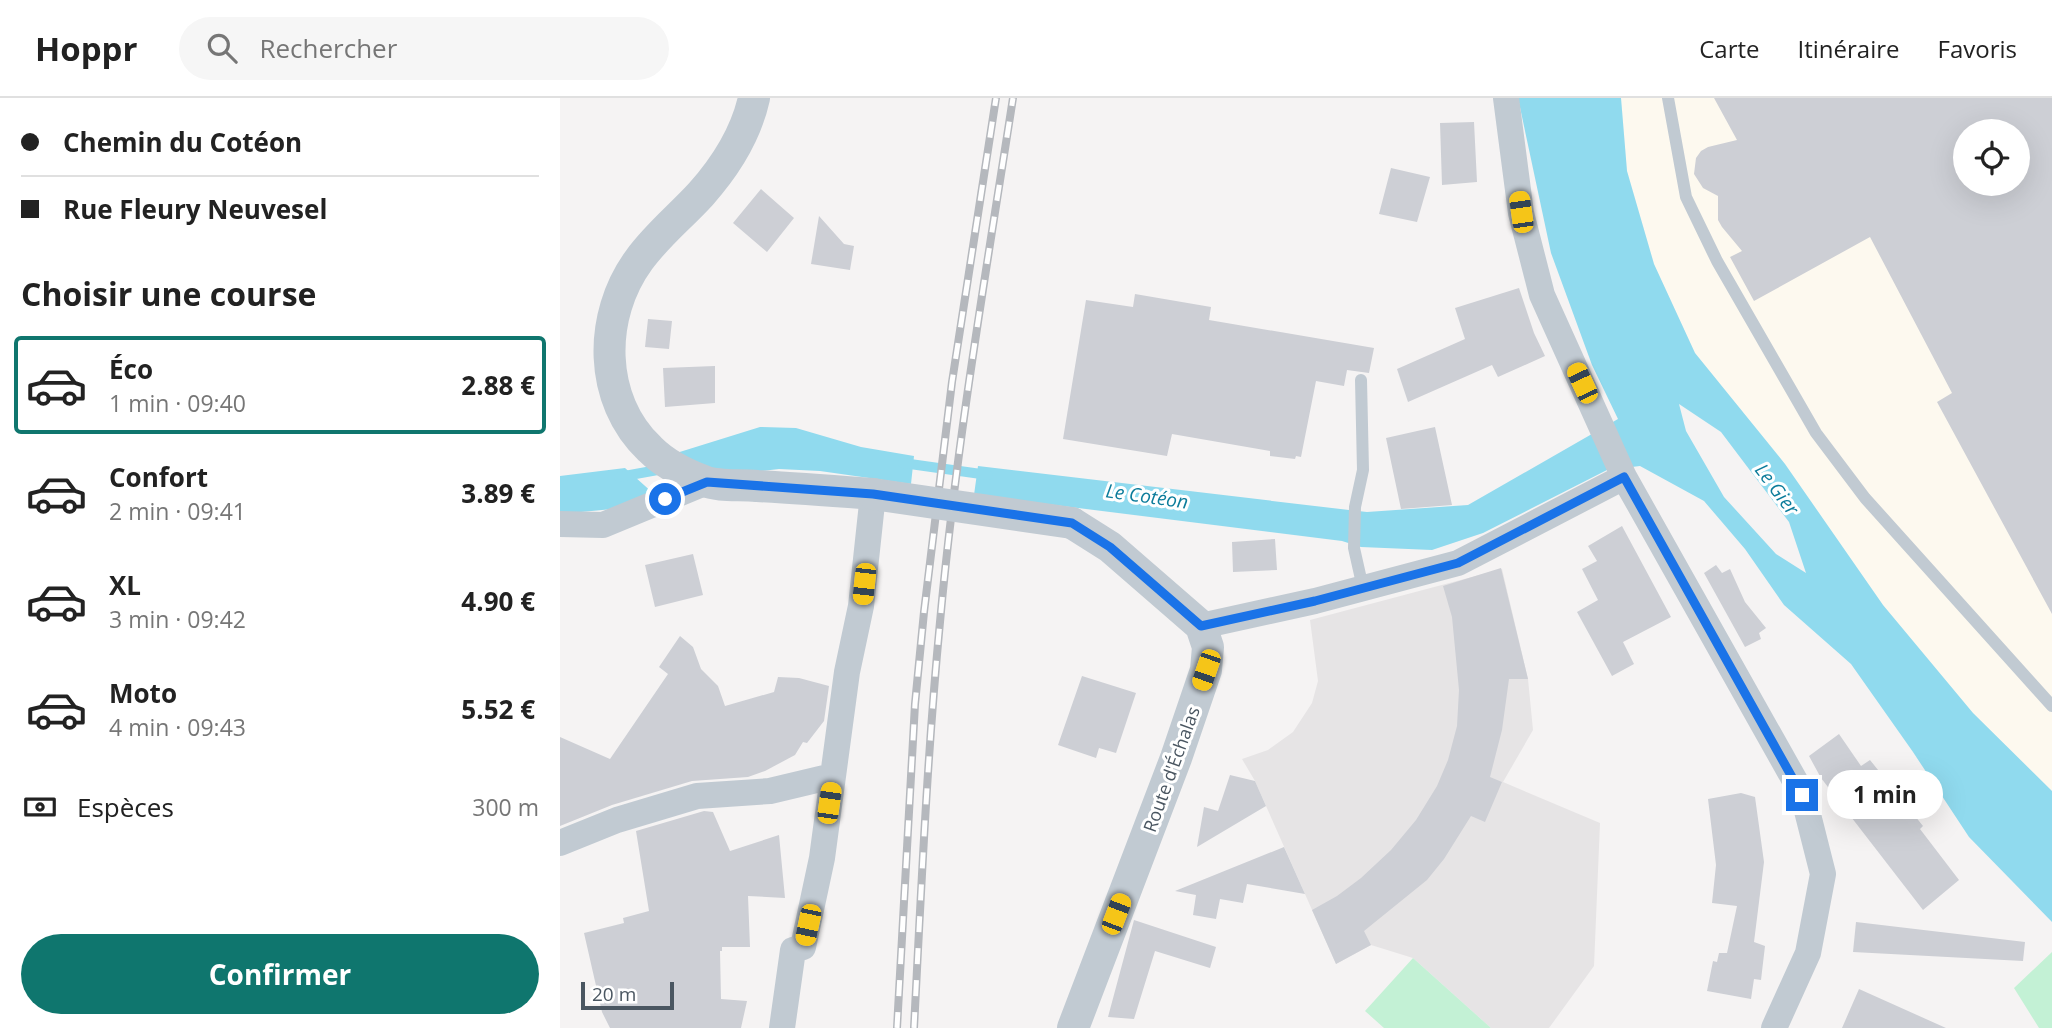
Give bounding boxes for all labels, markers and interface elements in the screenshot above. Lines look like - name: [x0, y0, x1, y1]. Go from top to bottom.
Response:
- search box: [179, 17, 669, 80]
- text: Hoppr: [35, 26, 137, 71]
- icon: search: [203, 29, 241, 67]
- text: Rechercher: [259, 30, 397, 66]
- text: Carte: [1699, 32, 1760, 65]
- text: Itinéraire: [1798, 32, 1900, 65]
- text: Favoris: [1938, 32, 2017, 65]
- map controls: [1953, 119, 2030, 196]
- button: locate: [1953, 119, 2030, 196]
- text: Chemin du Cotéon: [63, 124, 302, 160]
- car: [1508, 190, 1535, 234]
- text: Rue Fleury Neuvesel: [63, 191, 327, 227]
- text: Choisir une course: [21, 272, 316, 315]
- text: Éco: [109, 351, 153, 387]
- icon: car: [25, 354, 88, 417]
- car: [1564, 360, 1601, 406]
- text: 2.88 €: [461, 367, 535, 403]
- text: 1 min · 09:40: [109, 387, 246, 419]
- water label: Le Gier: [1749, 458, 1806, 521]
- text: Confort: [109, 459, 208, 495]
- icon: car: [25, 462, 88, 525]
- text: 3.89 €: [461, 475, 535, 511]
- water label: Le Cotéon: [1104, 477, 1190, 515]
- route start: [649, 483, 681, 515]
- text: 2 min · 09:41: [109, 495, 246, 527]
- car: [852, 562, 877, 606]
- text: XL: [109, 567, 141, 603]
- icon: car: [25, 570, 88, 633]
- text: 4.90 €: [461, 583, 535, 619]
- text: 3 min · 09:42: [109, 603, 246, 635]
- car: [1190, 647, 1223, 693]
- text: Moto: [109, 675, 177, 711]
- icon: car: [25, 678, 88, 741]
- text: 5.52 €: [461, 691, 535, 727]
- street label: Route d'Échalas: [1137, 703, 1205, 835]
- text: 4 min · 09:43: [109, 711, 246, 743]
- callout: 1 min: [1826, 770, 1942, 820]
- text: 1 min: [1853, 778, 1917, 810]
- route end: [1786, 779, 1818, 811]
- car: [816, 781, 843, 825]
- icon: cash: [21, 788, 59, 826]
- text: Espèces: [77, 789, 174, 825]
- text: 300 m: [472, 791, 539, 823]
- car: [1099, 891, 1134, 937]
- car: [794, 902, 823, 948]
- button: Confirmer: [21, 934, 539, 1014]
- scale bar: [581, 979, 674, 1011]
- text: 20 m: [592, 981, 636, 1007]

